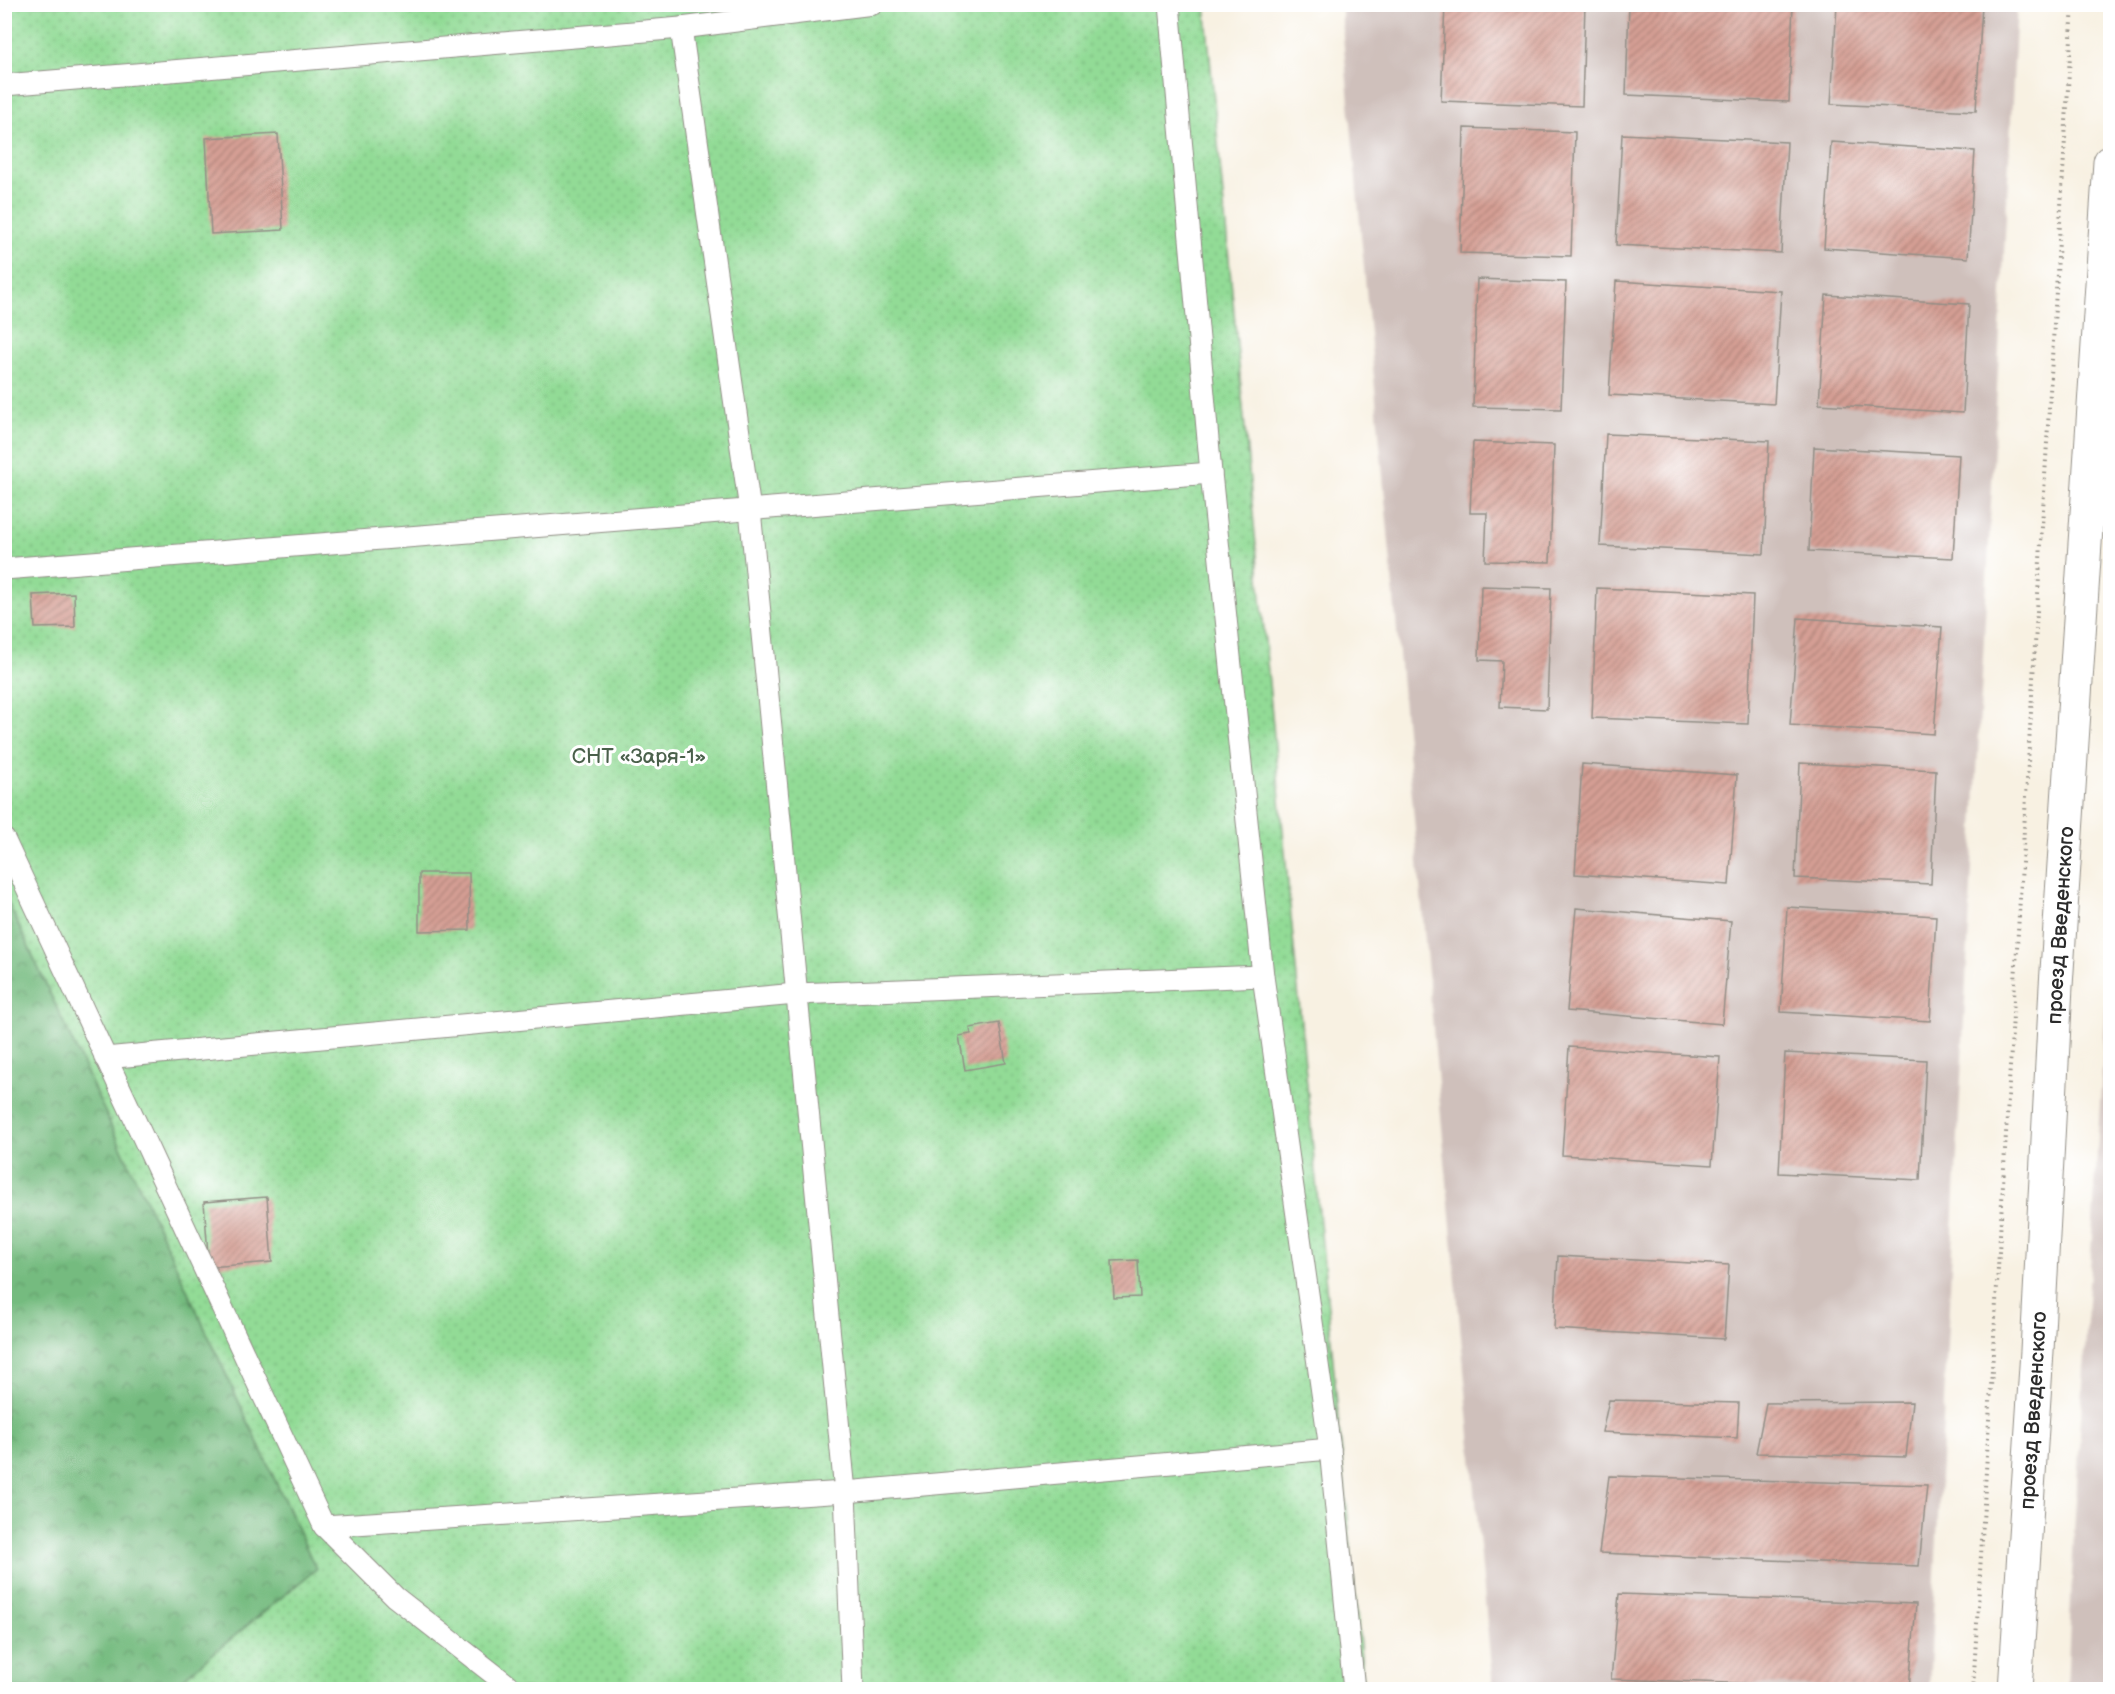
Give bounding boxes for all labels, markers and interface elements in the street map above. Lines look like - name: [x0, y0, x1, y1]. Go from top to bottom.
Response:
- park label: СНТ «Заря-1»: [572, 744, 706, 769]
- street label: проезд Введенского: [2042, 826, 2079, 1025]
- street label: проезд Введенского: [2015, 1311, 2052, 1510]

